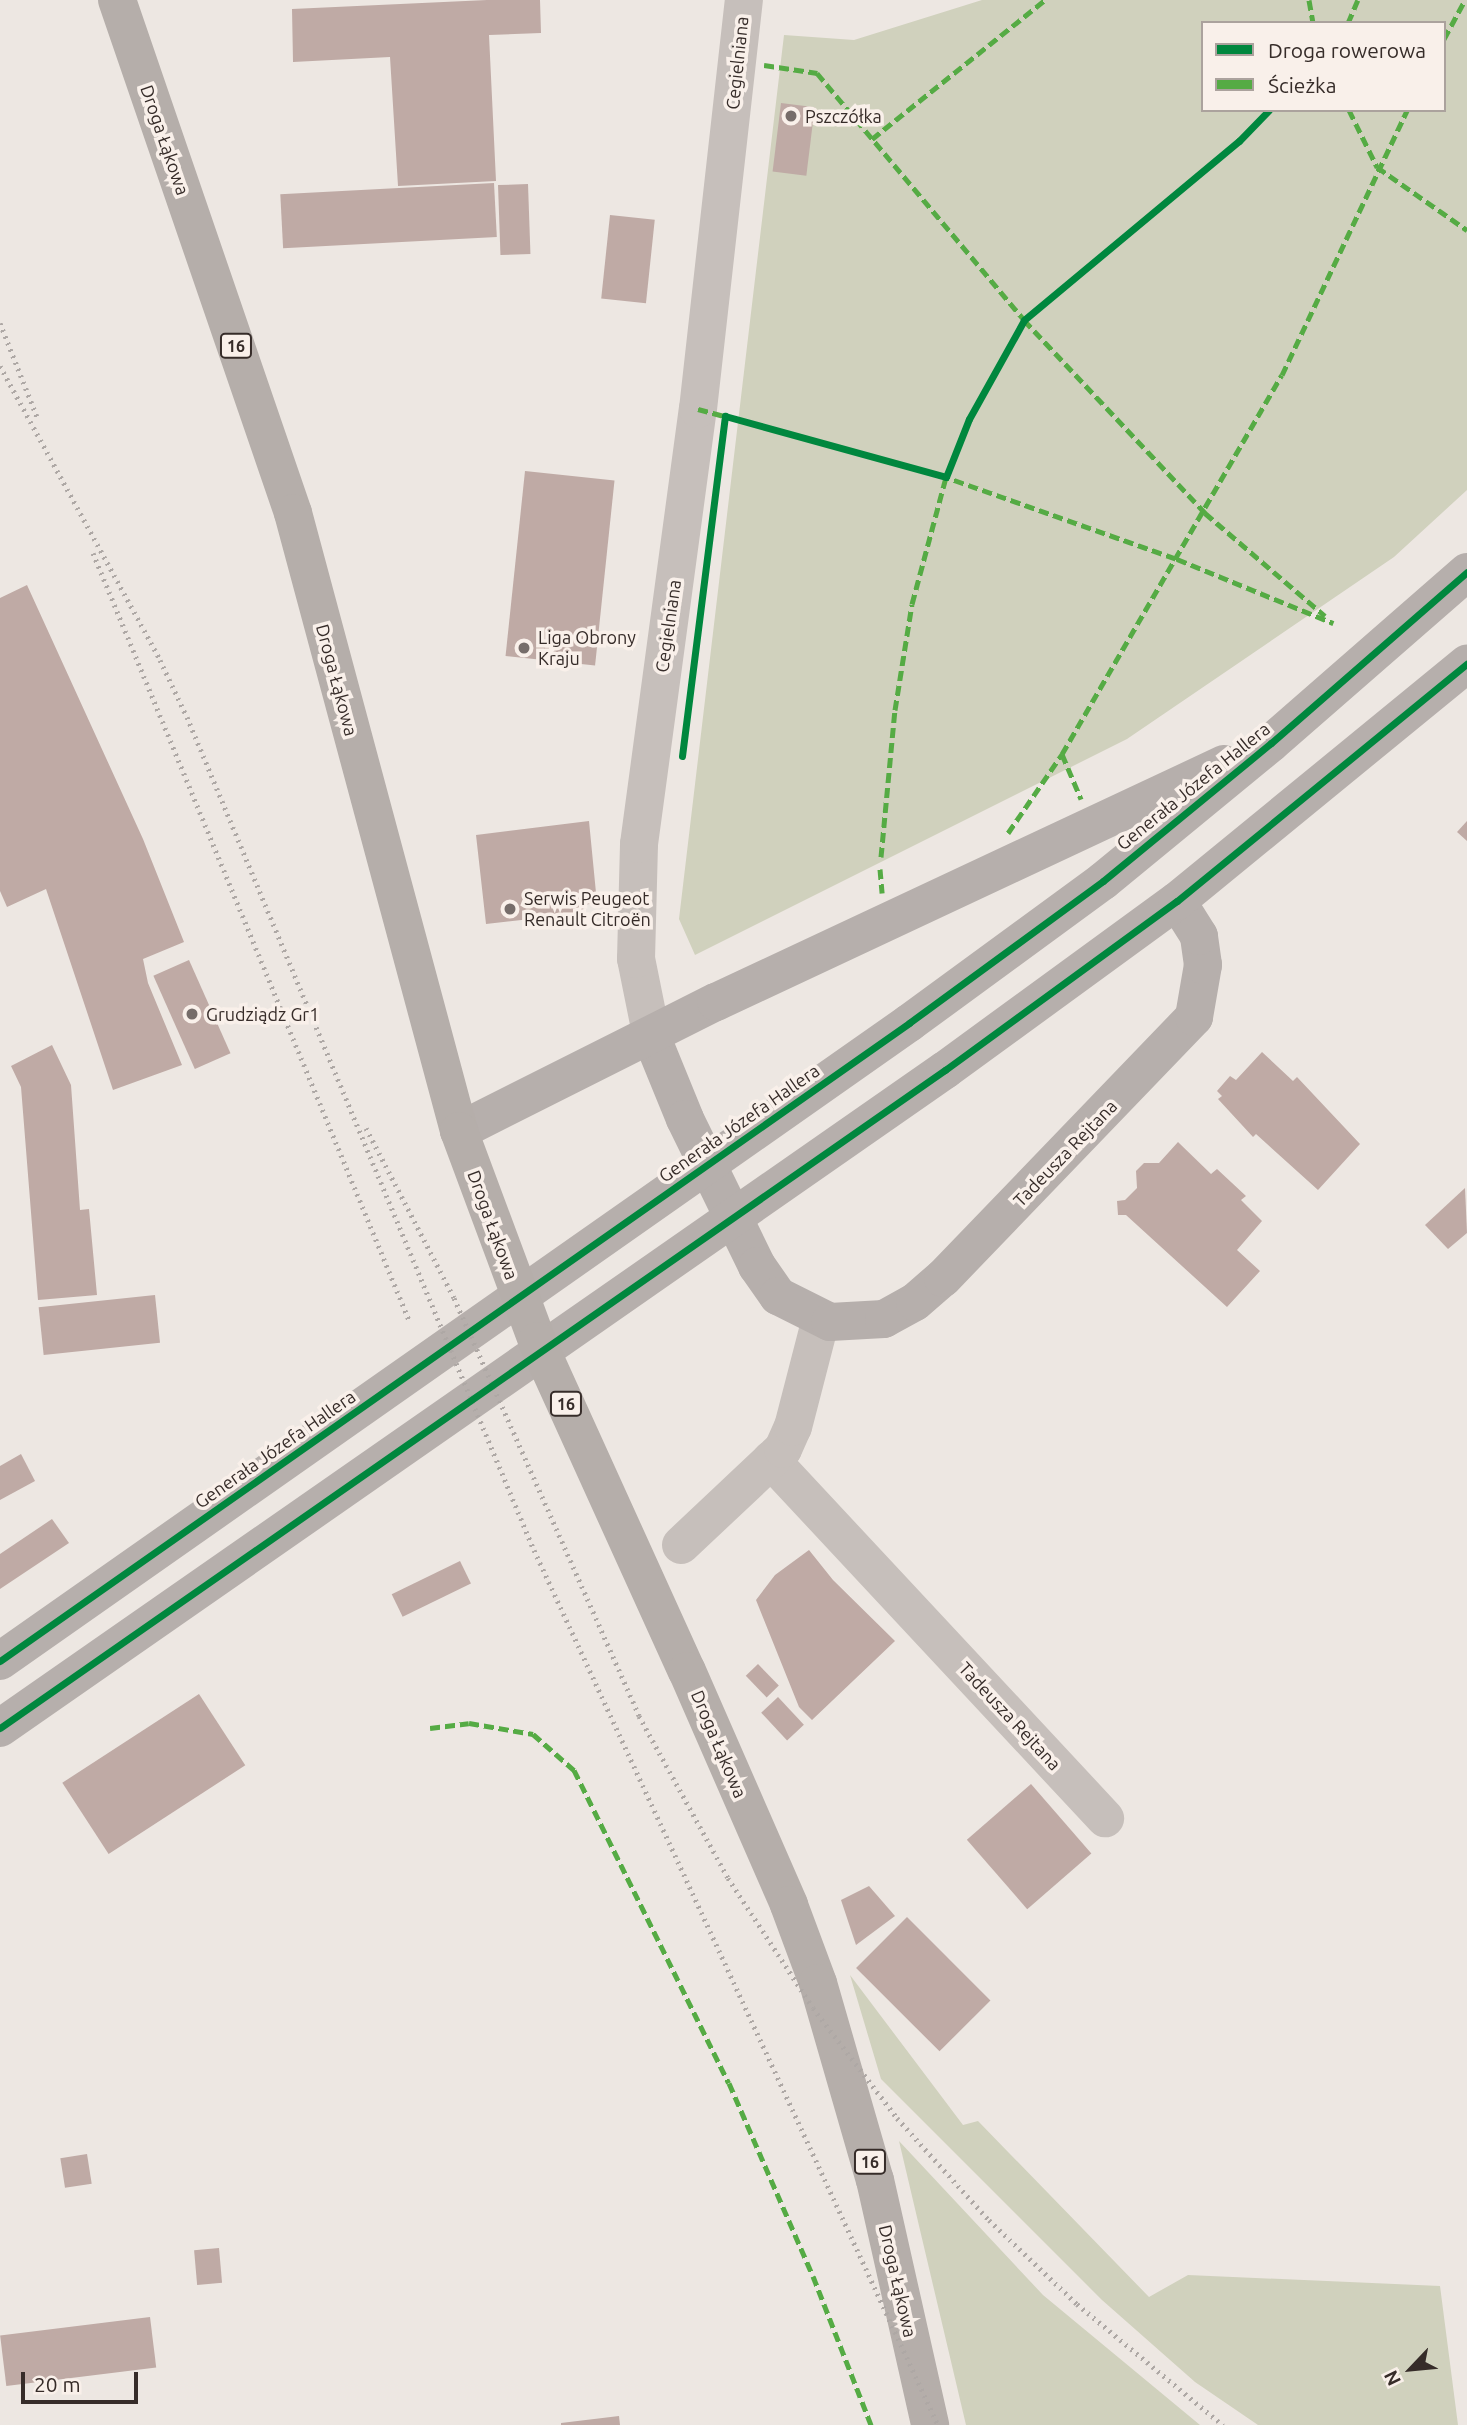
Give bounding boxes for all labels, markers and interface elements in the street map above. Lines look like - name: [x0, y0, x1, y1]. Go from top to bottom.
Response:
- street label: Cegielniana: [721, 15, 753, 111]
- legend: [1201, 21, 1446, 112]
- text: Droga rowerowa: [1268, 38, 1426, 62]
- text: Ścieżka: [1268, 73, 1337, 97]
- street label: Droga Łąkowa: [136, 82, 194, 198]
- place label: Pszczółka: [805, 105, 882, 127]
- marker: Pszczółka: [783, 108, 799, 124]
- road number: 16: [218, 334, 254, 358]
- street label: Cegielniana: [651, 578, 685, 674]
- street label: Droga Łąkowa: [312, 622, 362, 738]
- place label: Liga Obrony Kraju: [538, 627, 636, 670]
- marker: Liga Obrony Kraju: [516, 640, 532, 656]
- street label: Generała Józefa Hallera: [1112, 717, 1274, 855]
- place label: Serwis Peugeot Renault Citroën: [524, 888, 651, 930]
- marker: Serwis Peugeot Renault Citroën: [502, 901, 518, 917]
- place label: Grudziądz Gr1: [206, 1003, 319, 1025]
- marker: Grudziądz Gr1: [184, 1006, 200, 1022]
- street label: Generała Józefa Hallera: [655, 1059, 823, 1187]
- street label: Tadeusza Rejtana: [1009, 1095, 1121, 1211]
- street label: Droga Łąkowa: [463, 1167, 523, 1283]
- street label: Generała Józefa Hallera: [191, 1385, 359, 1513]
- road number: 16: [548, 1392, 584, 1416]
- street label: Tadeusza Rejtana: [954, 1657, 1066, 1775]
- street label: Droga Łąkowa: [687, 1687, 751, 1801]
- road number: 16: [852, 2150, 888, 2174]
- street label: Droga Łąkowa: [875, 2223, 921, 2339]
- north arrow: [1376, 2334, 1446, 2404]
- scale bar: [24, 2358, 142, 2402]
- text: N: [1379, 2367, 1405, 2389]
- text: 20 m: [34, 2372, 81, 2396]

